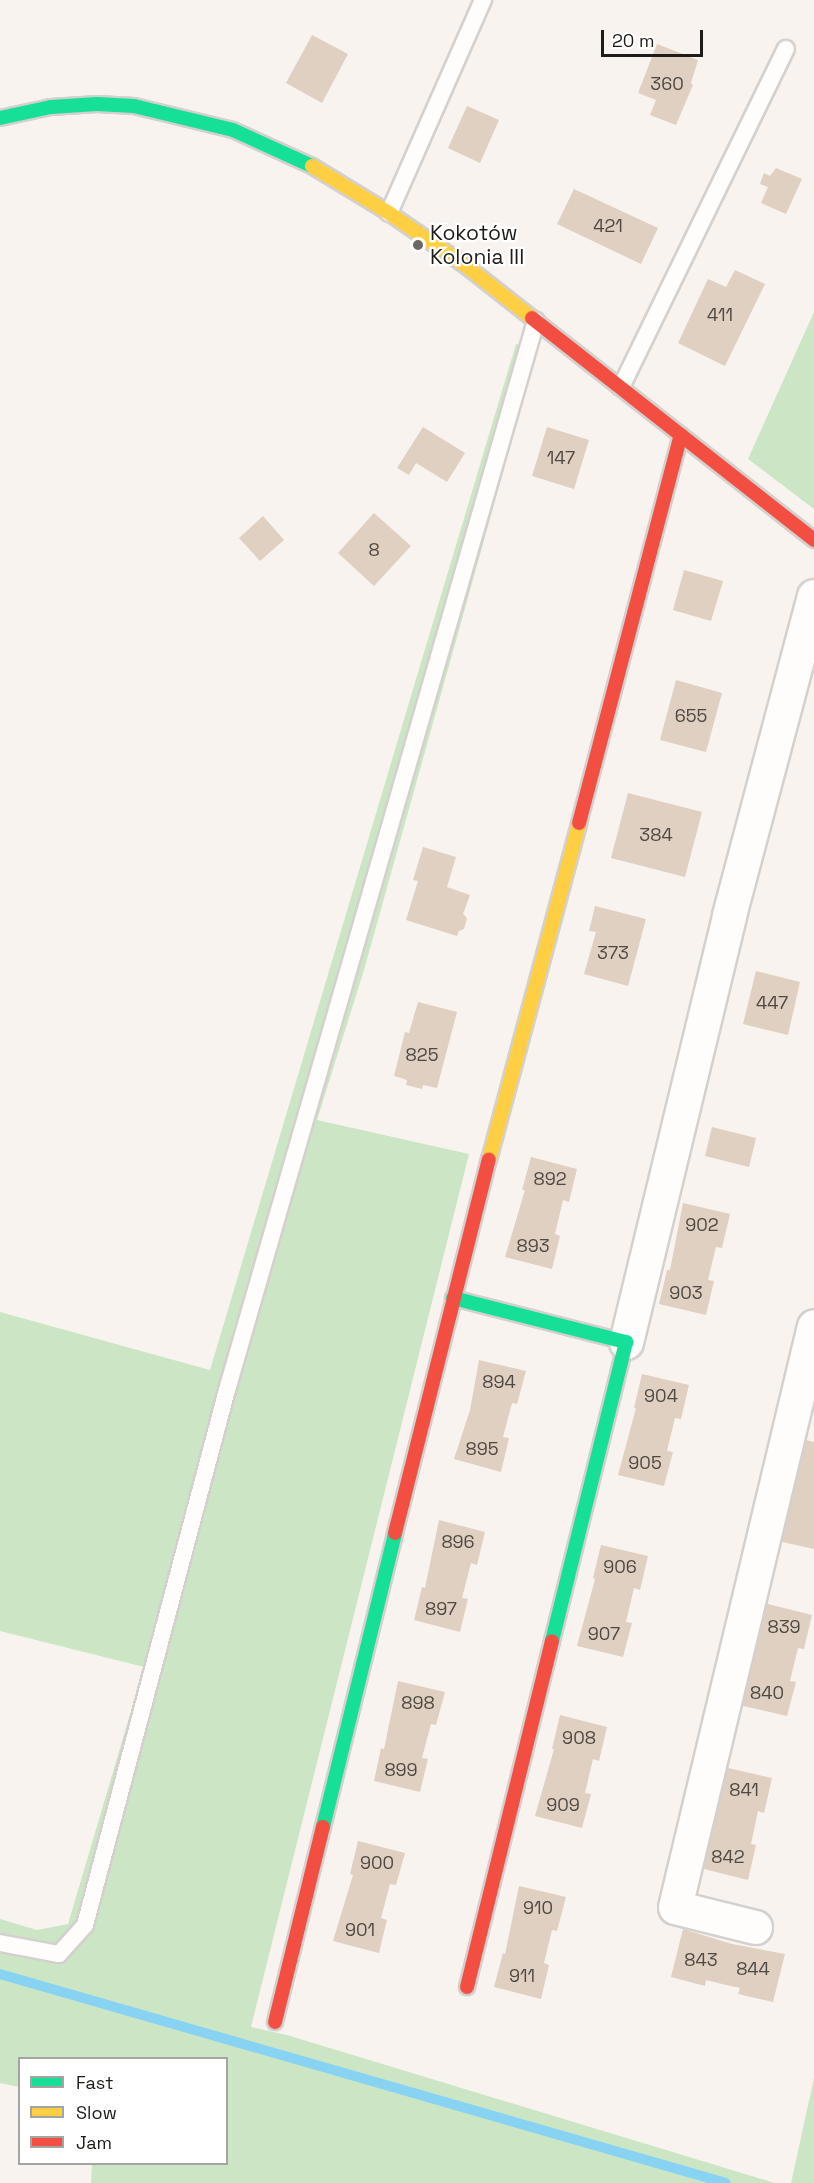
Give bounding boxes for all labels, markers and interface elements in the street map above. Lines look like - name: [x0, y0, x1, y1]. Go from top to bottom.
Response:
- scale bar: [604, 18, 706, 56]
- text: 20 m: [612, 29, 655, 52]
- house number: 360: [650, 73, 684, 95]
- house number: 421: [593, 215, 623, 237]
- place label: Kokotów Kolonia III: [430, 220, 524, 270]
- marker: Kokotów Kolonia III: [411, 238, 425, 252]
- house number: 411: [707, 304, 733, 326]
- house number: 147: [547, 447, 575, 469]
- house number: 8: [368, 539, 380, 561]
- house number: 655: [675, 705, 707, 727]
- house number: 384: [639, 824, 673, 846]
- house number: 373: [597, 942, 629, 964]
- house number: 447: [756, 992, 788, 1014]
- house number: 825: [406, 1044, 438, 1066]
- house number: 892: [533, 1168, 567, 1190]
- house number: 902: [685, 1214, 719, 1236]
- house number: 893: [516, 1235, 550, 1257]
- house number: 903: [669, 1282, 703, 1304]
- house number: 894: [482, 1371, 516, 1393]
- house number: 904: [644, 1385, 678, 1407]
- house number: 895: [465, 1438, 499, 1460]
- house number: 905: [628, 1452, 662, 1474]
- house number: 896: [441, 1531, 475, 1553]
- house number: 906: [603, 1556, 637, 1578]
- house number: 897: [425, 1598, 457, 1620]
- house number: 839: [767, 1616, 801, 1638]
- house number: 907: [588, 1623, 620, 1645]
- house number: 840: [750, 1682, 784, 1704]
- house number: 898: [401, 1692, 435, 1714]
- house number: 908: [562, 1727, 596, 1749]
- house number: 899: [384, 1759, 418, 1781]
- house number: 841: [729, 1779, 759, 1801]
- house number: 909: [546, 1794, 580, 1816]
- house number: 842: [711, 1846, 745, 1868]
- house number: 900: [360, 1852, 394, 1874]
- house number: 910: [523, 1897, 553, 1919]
- house number: 901: [345, 1919, 375, 1941]
- house number: 843: [684, 1949, 718, 1971]
- house number: 844: [736, 1958, 770, 1980]
- house number: 911: [509, 1965, 535, 1987]
- legend: [18, 2057, 228, 2165]
- text: Fast: [76, 2071, 113, 2094]
- text: Slow: [76, 2101, 117, 2124]
- text: Jam: [76, 2131, 112, 2154]

